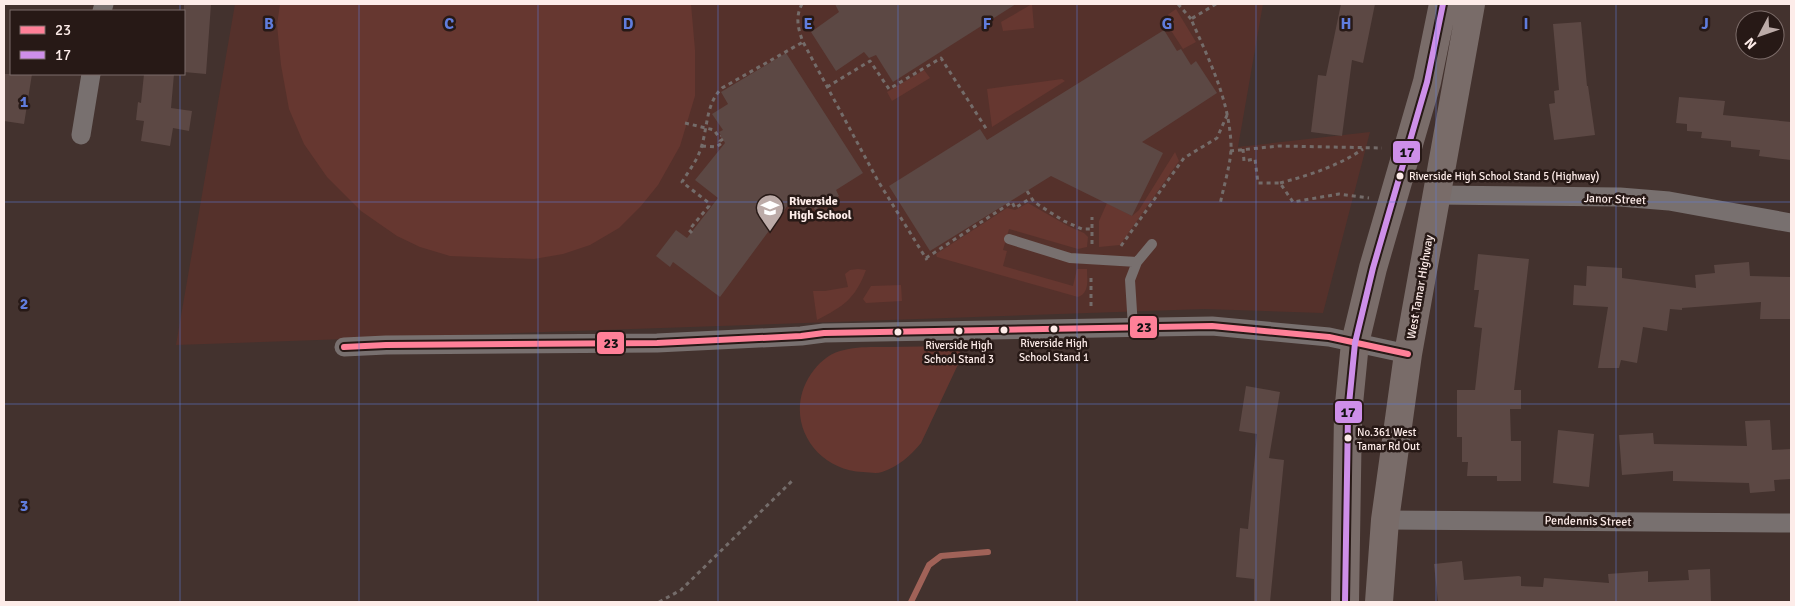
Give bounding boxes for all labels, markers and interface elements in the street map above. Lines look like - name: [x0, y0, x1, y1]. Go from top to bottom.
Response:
- legend: [10, 10, 185, 75]
- north arrow: [1735, 10, 1785, 60]
- text: B: [264, 14, 274, 34]
- text: C: [444, 14, 454, 34]
- text: D: [623, 14, 634, 34]
- text: E: [803, 14, 813, 34]
- text: F: [983, 14, 992, 34]
- text: G: [1162, 14, 1172, 34]
- text: H: [1341, 14, 1351, 34]
- text: I: [1523, 14, 1529, 34]
- text: J: [1701, 14, 1709, 34]
- text: 23: [55, 21, 71, 39]
- text: N: [1741, 34, 1760, 52]
- text: 17: [55, 46, 71, 64]
- text: 1: [20, 92, 29, 112]
- line badge: 17: [1392, 140, 1421, 164]
- text: 17: [1399, 144, 1415, 161]
- place label: Riverside High School Stand 5 (Highway): [1409, 170, 1599, 183]
- marker: Riverside High School Stand 5 (Highway): [1395, 171, 1405, 181]
- street label: Janor Street: [1584, 191, 1646, 208]
- school or university icon: Riverside High School: [755, 193, 785, 232]
- place label: Riverside High School: [789, 194, 852, 223]
- street label: West Tamar Highway: [1404, 233, 1437, 340]
- text: 2: [20, 294, 28, 314]
- line badge: 23: [1129, 315, 1158, 339]
- text: 23: [1136, 319, 1152, 336]
- marker: Riverside High School Stand 1: [1049, 324, 1059, 334]
- unlabelled marker: [999, 325, 1009, 335]
- marker: Riverside High School Stand 3: [954, 326, 964, 336]
- unlabelled marker: [893, 327, 903, 337]
- line badge: 23: [596, 331, 625, 355]
- text: 23: [603, 335, 619, 352]
- place label: Riverside High School Stand 1: [1019, 337, 1089, 364]
- place label: Riverside High School Stand 3: [924, 339, 994, 366]
- line badge: 17: [1334, 400, 1363, 424]
- text: 17: [1340, 404, 1356, 421]
- place label: No.361 West Tamar Rd Out: [1357, 426, 1420, 453]
- marker: No.361 West Tamar Rd Out: [1343, 433, 1353, 443]
- text: 3: [20, 496, 28, 516]
- street label: Pendennis Street: [1544, 513, 1632, 530]

